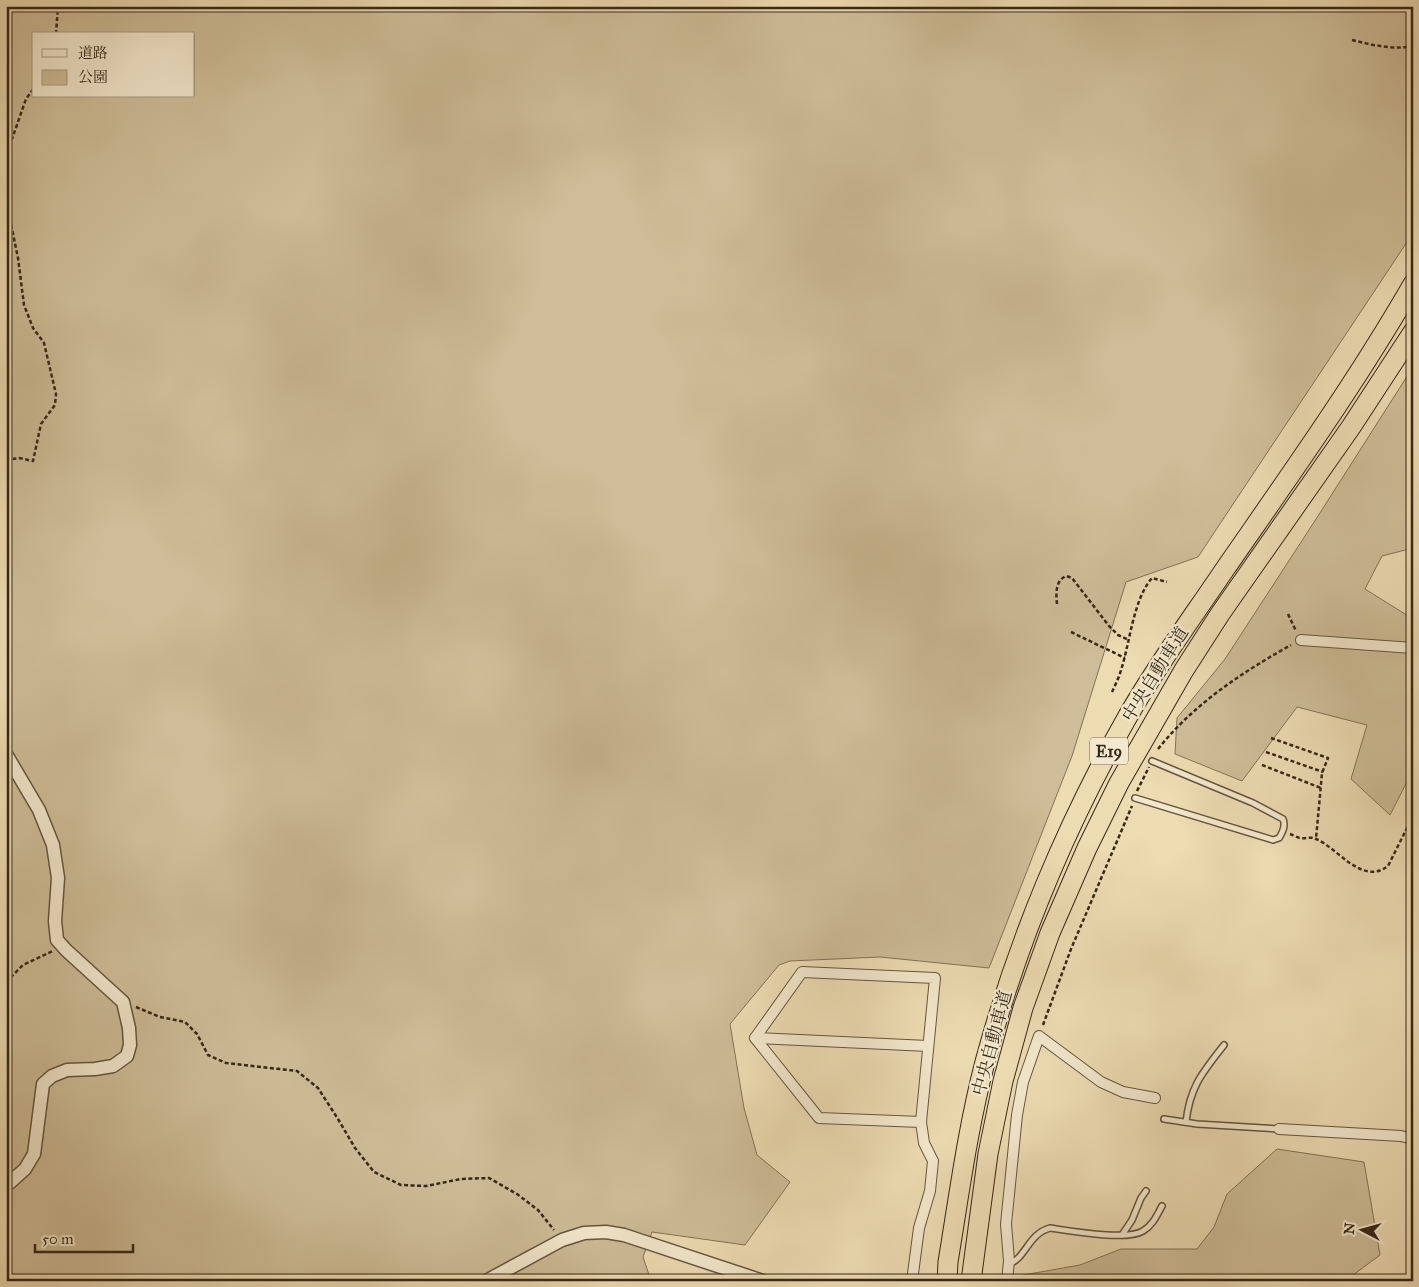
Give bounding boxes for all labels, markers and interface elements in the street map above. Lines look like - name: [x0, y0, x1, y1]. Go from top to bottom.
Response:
- legend: [32, 32, 195, 98]
- text: 道路: [78, 44, 108, 62]
- text: 公園: [78, 68, 108, 86]
- street label: 中央自動車道: [1117, 622, 1193, 726]
- road number: E19: [1090, 738, 1128, 764]
- street label: 中央自動車道: [967, 988, 1017, 1098]
- north arrow: [1336, 1204, 1386, 1254]
- scale bar: [35, 1222, 132, 1254]
- text: N: [1340, 1222, 1359, 1235]
- text: 50 m: [42, 1230, 74, 1248]

